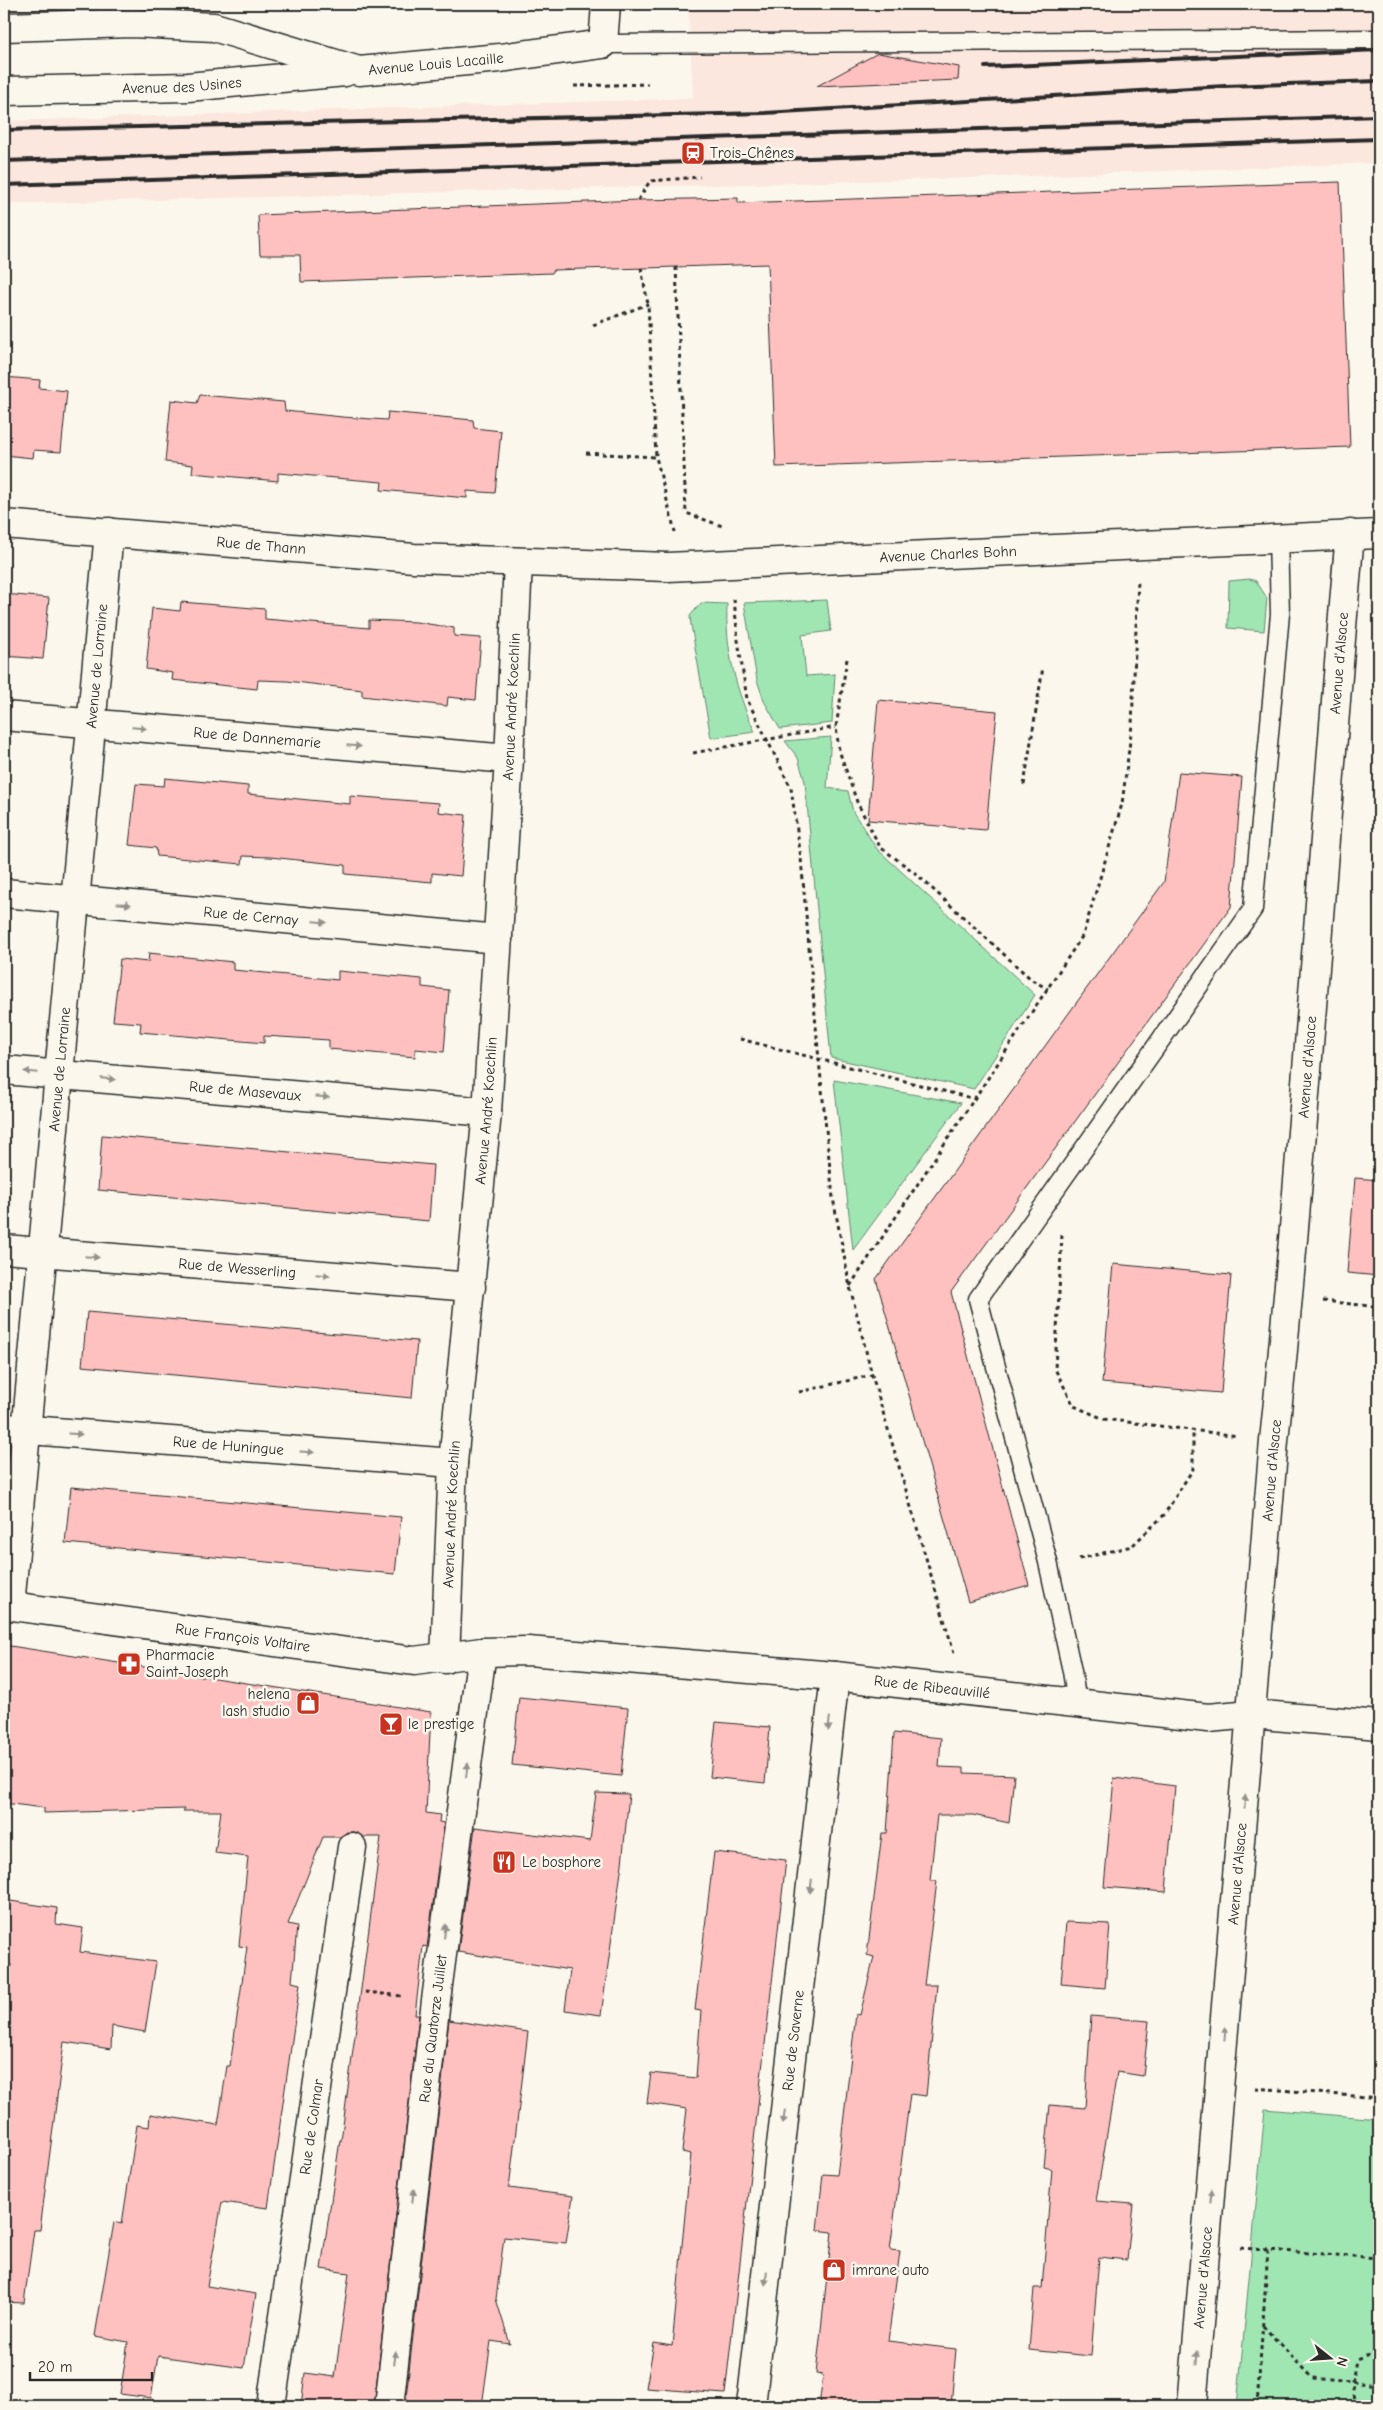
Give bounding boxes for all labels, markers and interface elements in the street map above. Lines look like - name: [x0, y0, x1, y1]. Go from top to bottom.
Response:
- street label: Avenue Louis Lacaille: [368, 49, 505, 79]
- street label: Avenue des Usines: [122, 73, 242, 97]
- station icon: Trois-Chênes: [680, 140, 706, 166]
- place label: Trois-Chênes: [710, 144, 794, 162]
- street label: Rue de Thann: [216, 533, 307, 558]
- street label: Avenue Charles Bohn: [879, 542, 1017, 566]
- street label: Avenue de Lorraine: [82, 602, 111, 729]
- street label: Avenue d'Alsace: [1326, 611, 1352, 715]
- street label: Avenue André Koechlin: [499, 632, 524, 781]
- street label: Rue de Dannemarie: [193, 723, 322, 752]
- one-way arrow: [132, 724, 148, 732]
- one-way arrow: [346, 742, 362, 750]
- one-way arrow: [116, 900, 132, 908]
- street label: Rue de Cernay: [203, 903, 299, 929]
- one-way arrow: [312, 919, 328, 927]
- street label: Avenue de Lorraine: [45, 1006, 74, 1132]
- street label: Avenue d'Alsace: [1294, 1015, 1320, 1119]
- street label: Avenue André Koechlin: [471, 1036, 501, 1185]
- one-way arrow: [23, 1068, 39, 1076]
- one-way arrow: [100, 1075, 116, 1083]
- street label: Rue de Masevaux: [188, 1077, 303, 1105]
- one-way arrow: [314, 1094, 330, 1102]
- one-way arrow: [84, 1253, 100, 1261]
- street label: Rue de Wesserling: [178, 1254, 297, 1282]
- one-way arrow: [316, 1272, 332, 1280]
- street label: Avenue d'Alsace: [1258, 1418, 1285, 1522]
- one-way arrow: [67, 1430, 83, 1438]
- street label: Rue de Huningue: [172, 1432, 285, 1459]
- street label: Avenue André Koechlin: [439, 1439, 464, 1588]
- one-way arrow: [299, 1448, 315, 1456]
- street label: Rue François Voltaire: [174, 1619, 312, 1656]
- place label: Pharmacie Saint-Joseph: [146, 1646, 228, 1681]
- pharmacy icon: Pharmacie Saint-Joseph: [116, 1651, 142, 1677]
- street label: Rue de Ribeauvillé: [873, 1671, 991, 1702]
- place label: helena lash studio: [222, 1685, 290, 1720]
- shop icon: helena lash studio: [295, 1690, 321, 1716]
- bar icon: le prestige: [378, 1711, 404, 1737]
- place label: le prestige: [408, 1715, 475, 1733]
- one-way arrow: [825, 1716, 833, 1732]
- one-way arrow: [463, 1761, 471, 1777]
- one-way arrow: [1241, 1794, 1249, 1810]
- street label: Avenue d'Alsace: [1224, 1822, 1251, 1926]
- restaurant icon: Le bosphore: [491, 1849, 517, 1875]
- place label: Le bosphore: [522, 1853, 601, 1871]
- one-way arrow: [807, 1878, 815, 1894]
- one-way arrow: [441, 1922, 449, 1938]
- street label: Rue du Quatorze Juillet: [415, 1953, 451, 2103]
- street label: Rue de Saverne: [778, 1989, 808, 2092]
- one-way arrow: [1221, 2026, 1229, 2042]
- street label: Rue de Colmar: [296, 2078, 327, 2176]
- one-way arrow: [780, 2109, 788, 2125]
- one-way arrow: [409, 2188, 417, 2204]
- one-way arrow: [1208, 2188, 1216, 2204]
- street label: Avenue d'Alsace: [1190, 2225, 1216, 2329]
- shop icon: imrane auto: [821, 2257, 847, 2283]
- place label: imrane auto: [852, 2261, 929, 2279]
- one-way arrow: [762, 2270, 770, 2286]
- north arrow: [1306, 2332, 1356, 2382]
- one-way arrow: [1193, 2349, 1201, 2365]
- scale bar: [30, 2350, 152, 2382]
- one-way arrow: [391, 2350, 399, 2366]
- text: N: [1332, 2355, 1351, 2369]
- text: 20 m: [38, 2358, 72, 2376]

